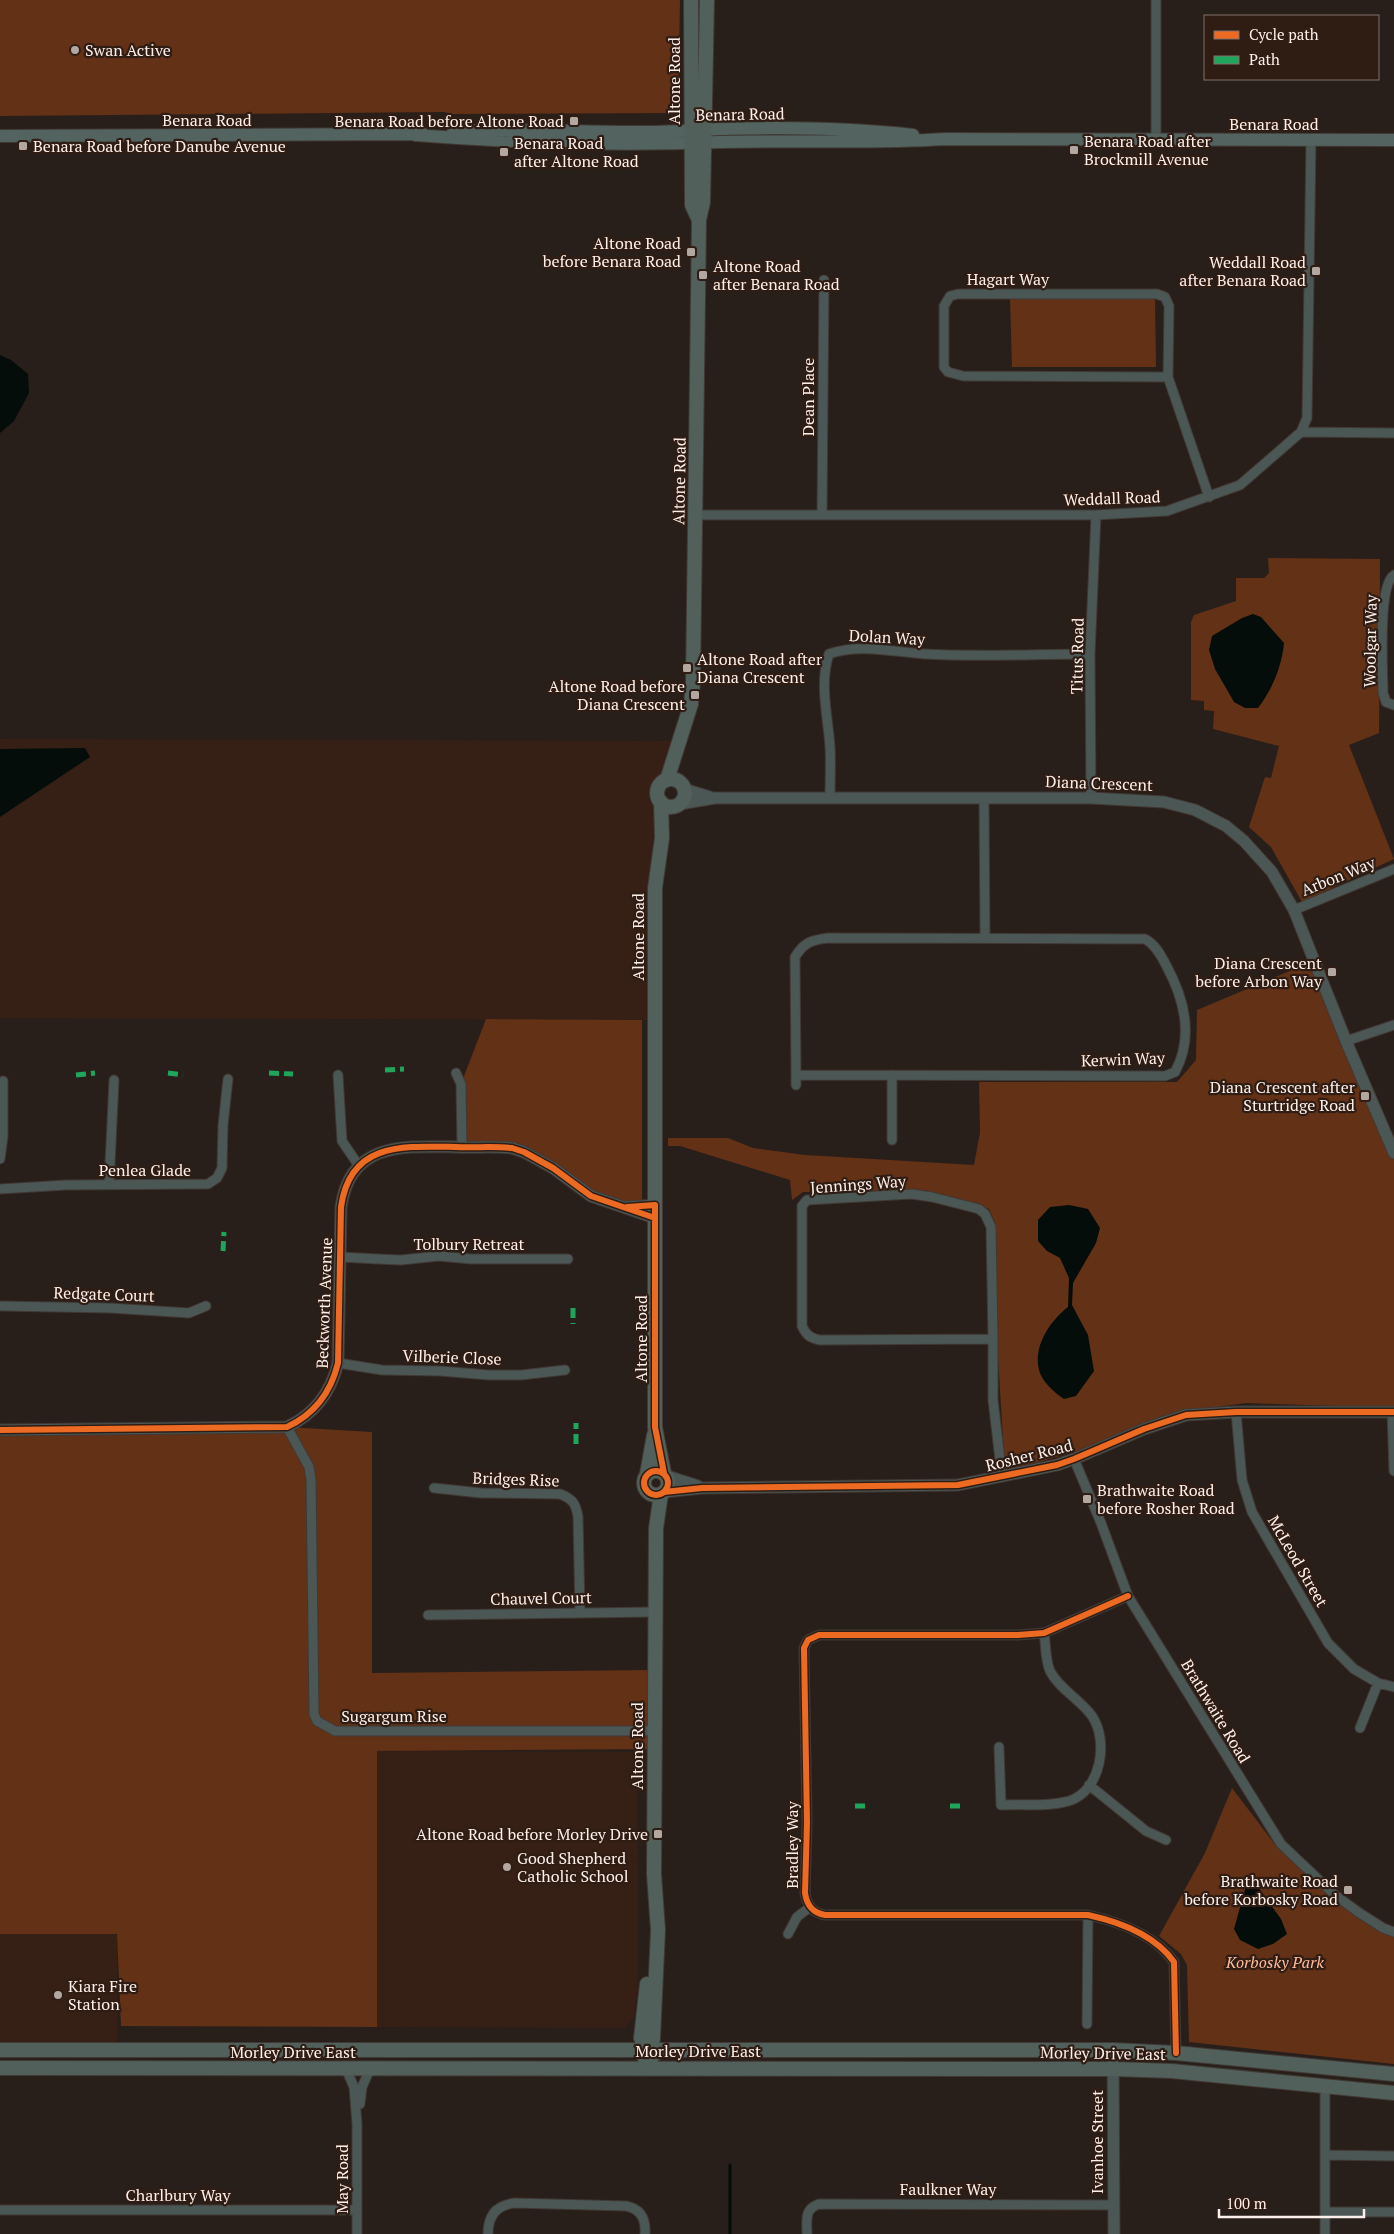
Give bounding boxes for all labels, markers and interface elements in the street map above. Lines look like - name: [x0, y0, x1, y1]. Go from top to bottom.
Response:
- legend: [1204, 15, 1379, 80]
- text: Cycle path: [1249, 24, 1319, 44]
- street label: Altone Road: [663, 37, 685, 125]
- place label: Swan Active: [85, 39, 171, 61]
- marker: Swan Active: [69, 44, 81, 56]
- text: Path: [1249, 49, 1280, 69]
- street label: Benara Road: [695, 102, 785, 126]
- street label: Benara Road: [162, 109, 252, 131]
- place label: Benara Road before Altone Road: [335, 110, 564, 132]
- street label: Benara Road: [1229, 113, 1319, 135]
- marker: Benara Road before Altone Road: [568, 115, 580, 127]
- place label: Benara Road after Brockmill Avenue: [1084, 130, 1212, 170]
- place label: Benara Road after Altone Road: [514, 132, 639, 172]
- place label: Benara Road before Danube Avenue: [33, 135, 286, 157]
- marker: Benara Road before Danube Avenue: [17, 140, 29, 152]
- marker: Benara Road after Brockmill Avenue: [1068, 144, 1080, 156]
- marker: Benara Road after Altone Road: [498, 146, 510, 158]
- place label: Altone Road before Benara Road: [543, 232, 681, 272]
- marker: Altone Road before Benara Road: [685, 246, 697, 258]
- place label: Weddall Road after Benara Road: [1179, 251, 1306, 291]
- place label: Altone Road after Benara Road: [713, 255, 840, 295]
- marker: Weddall Road after Benara Road: [1310, 265, 1322, 277]
- street label: Hagart Way: [967, 268, 1050, 290]
- marker: Altone Road after Benara Road: [697, 269, 709, 281]
- street label: Dean Place: [797, 358, 819, 436]
- street label: Altone Road: [667, 437, 691, 525]
- street label: Weddall Road: [1063, 485, 1161, 511]
- street label: Woolgar Way: [1358, 593, 1382, 688]
- street label: Titus Road: [1065, 618, 1089, 694]
- street label: Dolan Way: [848, 624, 927, 650]
- place label: Altone Road after Diana Crescent: [697, 648, 823, 688]
- marker: Altone Road after Diana Crescent: [681, 662, 693, 674]
- place label: Altone Road before Diana Crescent: [548, 675, 685, 715]
- marker: Altone Road before Diana Crescent: [689, 689, 701, 701]
- street label: Diana Crescent: [1045, 770, 1153, 796]
- street label: Arbon Way: [1298, 851, 1379, 901]
- street label: Altone Road: [627, 893, 649, 981]
- place label: Diana Crescent before Arbon Way: [1195, 952, 1323, 992]
- marker: Diana Crescent before Arbon Way: [1326, 966, 1338, 978]
- street label: Kerwin Way: [1081, 1047, 1166, 1071]
- place label: Diana Crescent after Sturtridge Road: [1210, 1076, 1356, 1116]
- marker: Diana Crescent after Sturtridge Road: [1359, 1090, 1371, 1102]
- street label: Penlea Glade: [99, 1159, 191, 1181]
- street label: Jennings Way: [809, 1170, 908, 1198]
- street label: Tolbury Retreat: [414, 1233, 525, 1255]
- street label: Beckworth Avenue: [311, 1237, 337, 1369]
- street label: Redgate Court: [53, 1281, 155, 1307]
- street label: Altone Road: [630, 1295, 652, 1383]
- street label: Vilberie Close: [402, 1344, 502, 1370]
- street label: Rosher Road: [983, 1434, 1075, 1476]
- street label: Bridges Rise: [472, 1466, 560, 1492]
- place label: Brathwaite Road before Rosher Road: [1097, 1479, 1235, 1519]
- marker: Brathwaite Road before Rosher Road: [1081, 1493, 1093, 1505]
- street label: McLeod Street: [1263, 1511, 1333, 1611]
- street label: Chauvel Court: [490, 1586, 592, 1610]
- street label: Brathwaite Road: [1176, 1655, 1256, 1767]
- street label: Altone Road: [626, 1702, 648, 1790]
- street label: Sugargum Rise: [341, 1705, 447, 1727]
- street label: Bradley Way: [781, 1800, 803, 1889]
- place label: Altone Road before Morley Drive: [416, 1823, 648, 1845]
- marker: Altone Road before Morley Drive: [652, 1828, 664, 1840]
- place label: Good Shepherd Catholic School: [517, 1847, 629, 1887]
- marker: Good Shepherd Catholic School: [501, 1861, 513, 1873]
- place label: Brathwaite Road before Korbosky Road: [1184, 1870, 1338, 1910]
- marker: Brathwaite Road before Korbosky Road: [1342, 1884, 1354, 1896]
- park label: Korbosky Park: [1225, 1951, 1324, 1973]
- place label: Kiara Fire Station: [68, 1975, 137, 2015]
- marker: Kiara Fire Station: [52, 1989, 64, 2001]
- street label: Morley Drive East: [635, 2040, 761, 2062]
- street label: Morley Drive East: [230, 2041, 356, 2063]
- street label: Morley Drive East: [1040, 2041, 1166, 2065]
- street label: Ivanhoe Street: [1086, 2090, 1108, 2194]
- street label: May Road: [331, 2144, 353, 2214]
- street label: Faulkner Way: [900, 2178, 997, 2200]
- street label: Charlbury Way: [125, 2184, 231, 2206]
- scale bar: [1219, 2186, 1364, 2218]
- text: 100 m: [1226, 2193, 1267, 2213]

